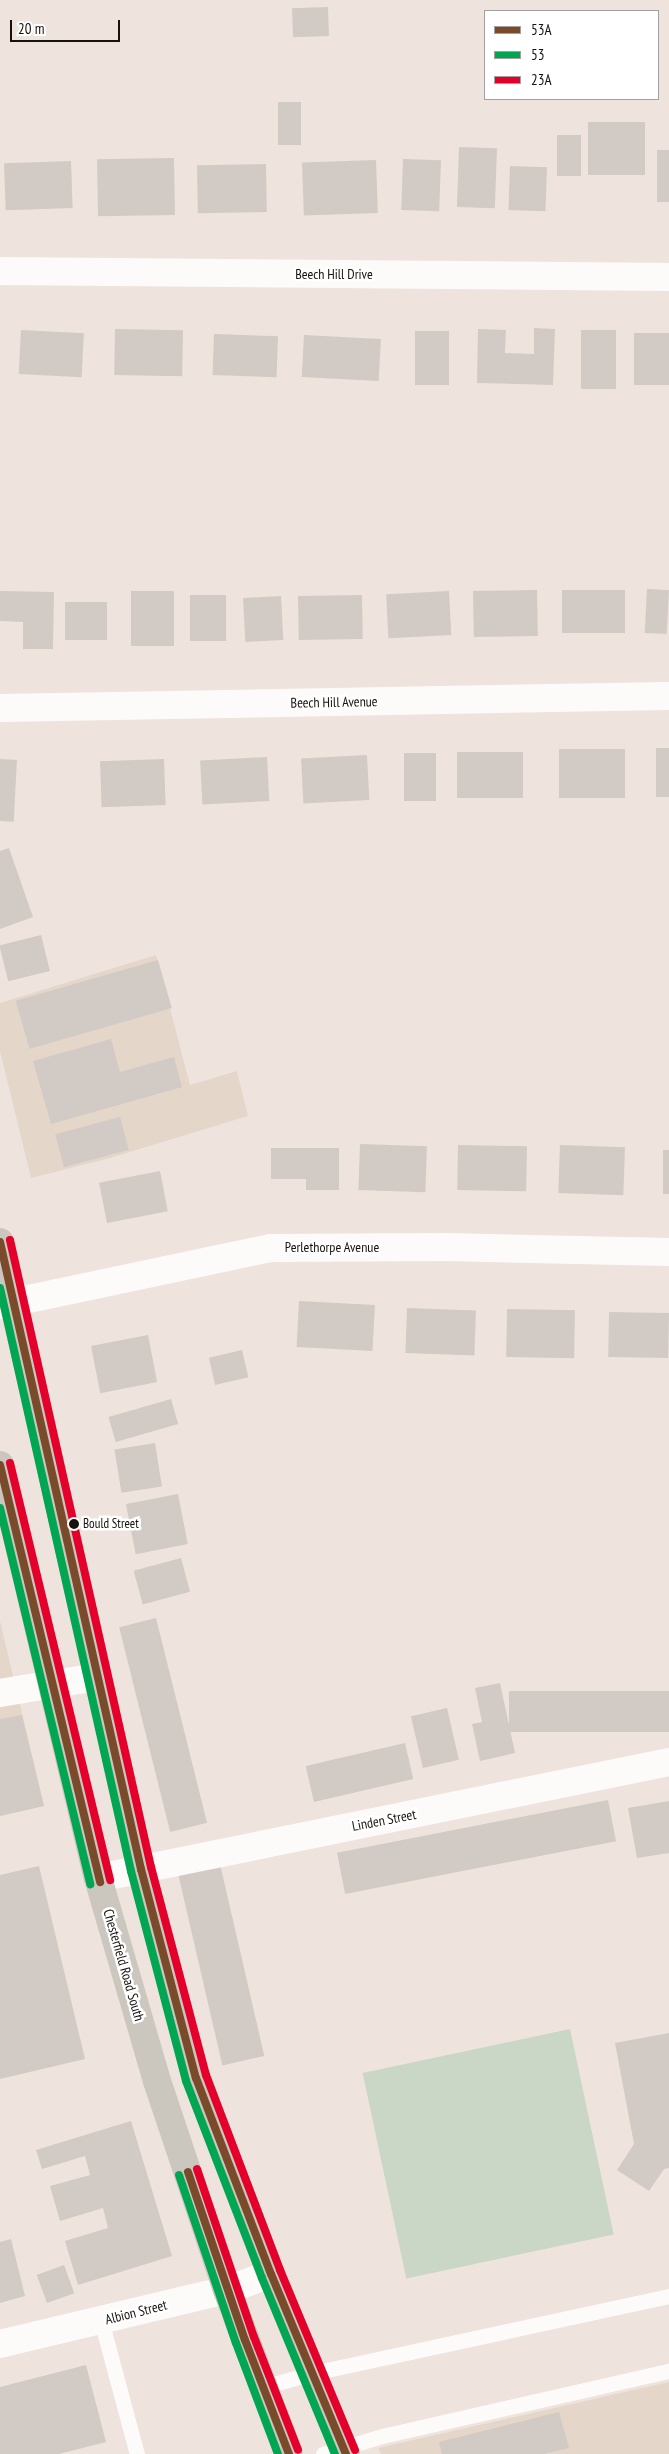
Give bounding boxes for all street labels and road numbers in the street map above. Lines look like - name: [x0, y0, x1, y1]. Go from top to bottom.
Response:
- street label: Beech Hill Drive: [295, 266, 373, 282]
- street label: Beech Hill Avenue: [290, 693, 378, 711]
- street label: Perlethorpe Avenue: [285, 1239, 379, 1255]
- street label: Linden Street: [351, 1806, 417, 1834]
- street label: Chesterfield Road South: [100, 1907, 148, 2023]
- street label: Albion Street: [103, 2296, 169, 2328]

